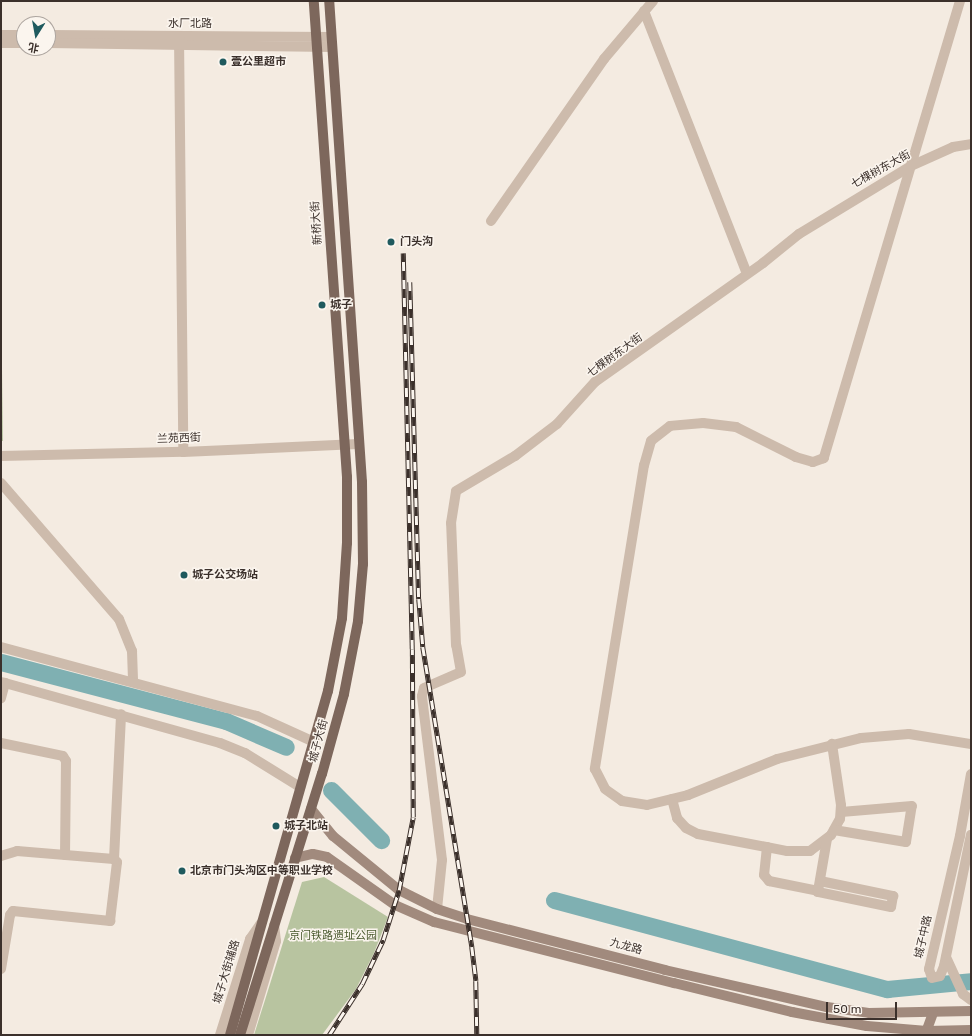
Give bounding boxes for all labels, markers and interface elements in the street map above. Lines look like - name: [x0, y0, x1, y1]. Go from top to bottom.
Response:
- north arrow: [16, 16, 56, 56]
- street label: 水厂北路: [168, 17, 212, 31]
- text: 北: [27, 40, 40, 55]
- place label: 壹公里超市: [231, 55, 286, 69]
- marker: 壹公里超市: [218, 57, 228, 67]
- street label: 七棵树东大街: [849, 148, 913, 192]
- street label: 新桥大街: [309, 201, 325, 245]
- place label: 门头沟: [400, 235, 433, 249]
- marker: 门头沟: [385, 236, 397, 248]
- place label: 城子: [330, 298, 352, 312]
- marker: 城子: [317, 300, 327, 310]
- street label: 七棵树东大街: [584, 331, 646, 381]
- street label: 兰苑西街: [157, 432, 201, 446]
- place label: 城子公交场站: [192, 568, 258, 582]
- marker: 城子公交场站: [179, 570, 189, 580]
- street label: 城子大街: [307, 718, 331, 764]
- place label: 城子北站: [284, 819, 328, 833]
- marker: 城子北站: [271, 821, 281, 831]
- place label: 北京市门头沟区中等职业学校: [190, 864, 333, 878]
- marker: 北京市门头沟区中等职业学校: [177, 866, 187, 876]
- street label: 城子中路: [913, 914, 935, 960]
- park label: 京门铁路遗址公园: [289, 929, 377, 943]
- street label: 九龙路: [608, 936, 644, 958]
- street label: 城子大街辅路: [211, 939, 243, 1005]
- scale bar: [828, 994, 899, 1020]
- text: 50 m: [833, 1002, 861, 1016]

